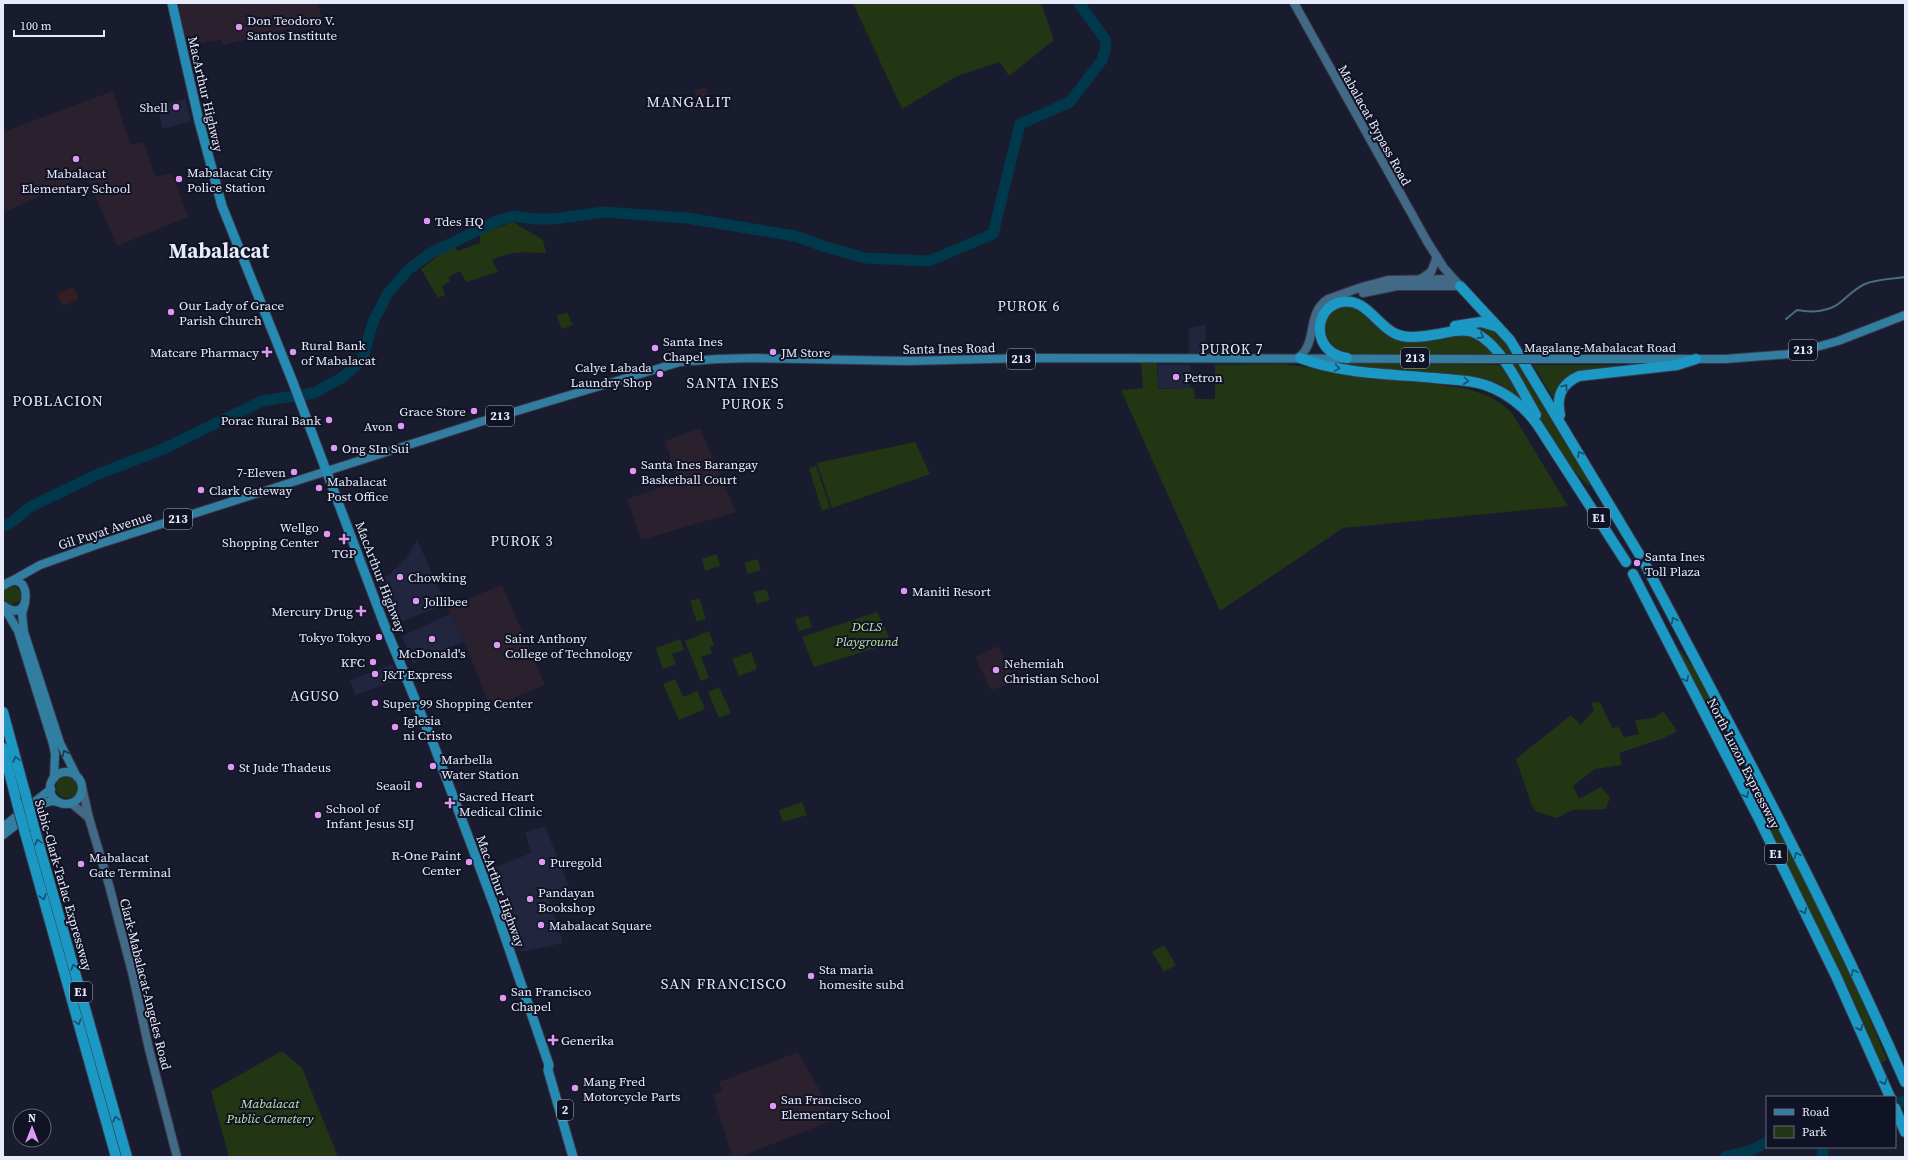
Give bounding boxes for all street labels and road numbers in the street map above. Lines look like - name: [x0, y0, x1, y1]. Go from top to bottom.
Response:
- street label: MacArthur Highway: [184, 35, 227, 154]
- street label: Mabalacat Bypass Road: [1334, 62, 1415, 189]
- street label: Santa Ines Road: [903, 339, 996, 358]
- street label: Magalang-Mabalacat Road: [1524, 339, 1677, 356]
- road number: 213: [1789, 340, 1817, 360]
- road number: 213: [1401, 348, 1429, 368]
- road number: 213: [1007, 349, 1035, 369]
- road number: 213: [486, 406, 514, 426]
- street label: Gil Puyat Avenue: [56, 507, 155, 554]
- road number: E1: [1588, 508, 1610, 528]
- road number: 213: [164, 509, 192, 529]
- street label: MacArthur Highway: [351, 519, 410, 636]
- street label: North Luzon Expressway: [1703, 695, 1784, 832]
- street label: Subic-Clark-Tarlac Expressway: [31, 798, 96, 973]
- street label: MacArthur Highway: [472, 833, 529, 950]
- road number: E1: [1765, 844, 1787, 864]
- street label: Clark-Mabalacat-Angeles Road: [116, 897, 175, 1072]
- road number: E1: [70, 982, 92, 1002]
- road number: 2: [557, 1100, 573, 1120]

